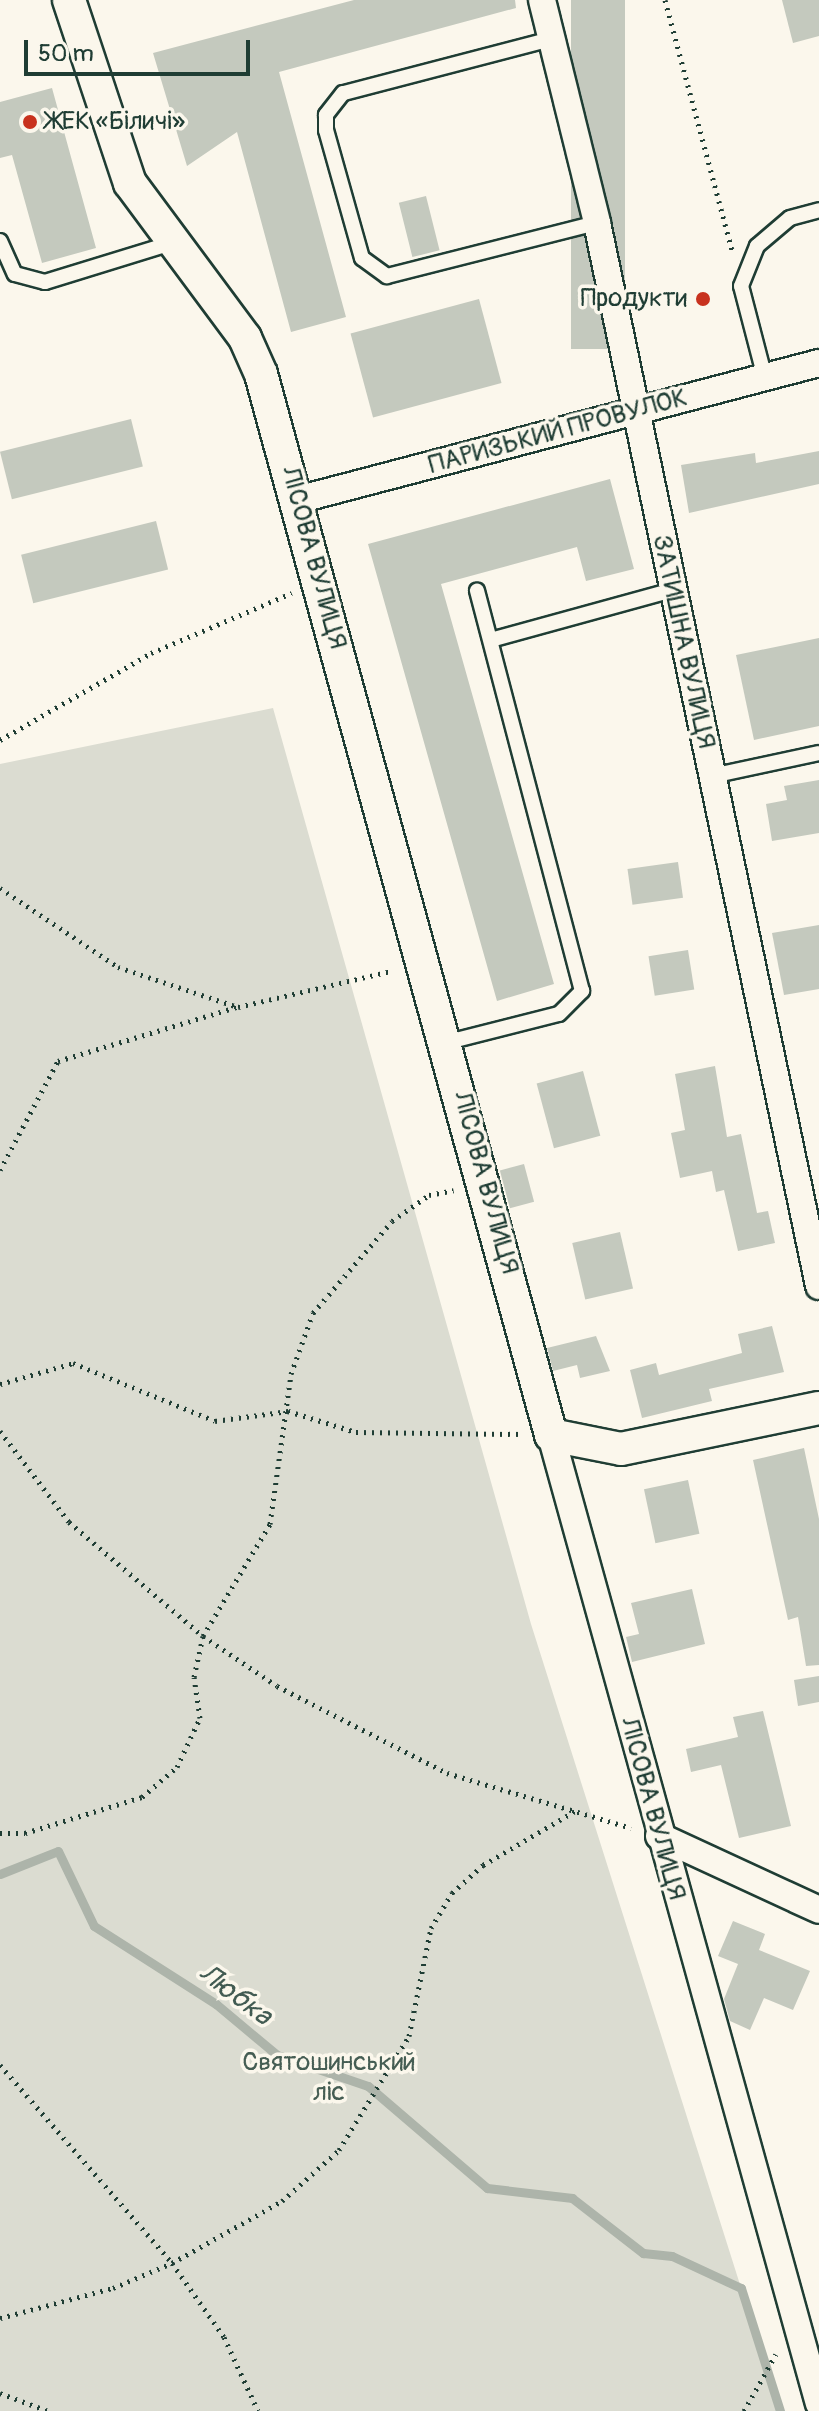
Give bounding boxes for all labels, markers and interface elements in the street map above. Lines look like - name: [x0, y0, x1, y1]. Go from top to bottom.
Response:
- scale bar: [28, 24, 254, 74]
- text: 50 m: [38, 39, 94, 68]
- place label: ЖЕК «Біличі»: [46, 106, 185, 138]
- marker: ЖЕК «Біличі»: [21, 113, 39, 131]
- place label: Продукти: [580, 283, 687, 315]
- marker: Продукти: [694, 290, 712, 308]
- street label: ПАРИЗЬКИЙ ПРОВУЛОК: [425, 382, 691, 482]
- street label: ЛІСОВА ВУЛИЦЯ: [274, 463, 352, 653]
- street label: ЗАТИШНА ВУЛИЦЯ: [645, 532, 721, 752]
- street label: ЛІСОВА ВУЛИЦЯ: [446, 1088, 524, 1278]
- street label: ЛІСОВА ВУЛИЦЯ: [613, 1714, 691, 1904]
- water label: Любка: [192, 1957, 278, 2033]
- park label: Святошинський ліс: [242, 2047, 416, 2108]

